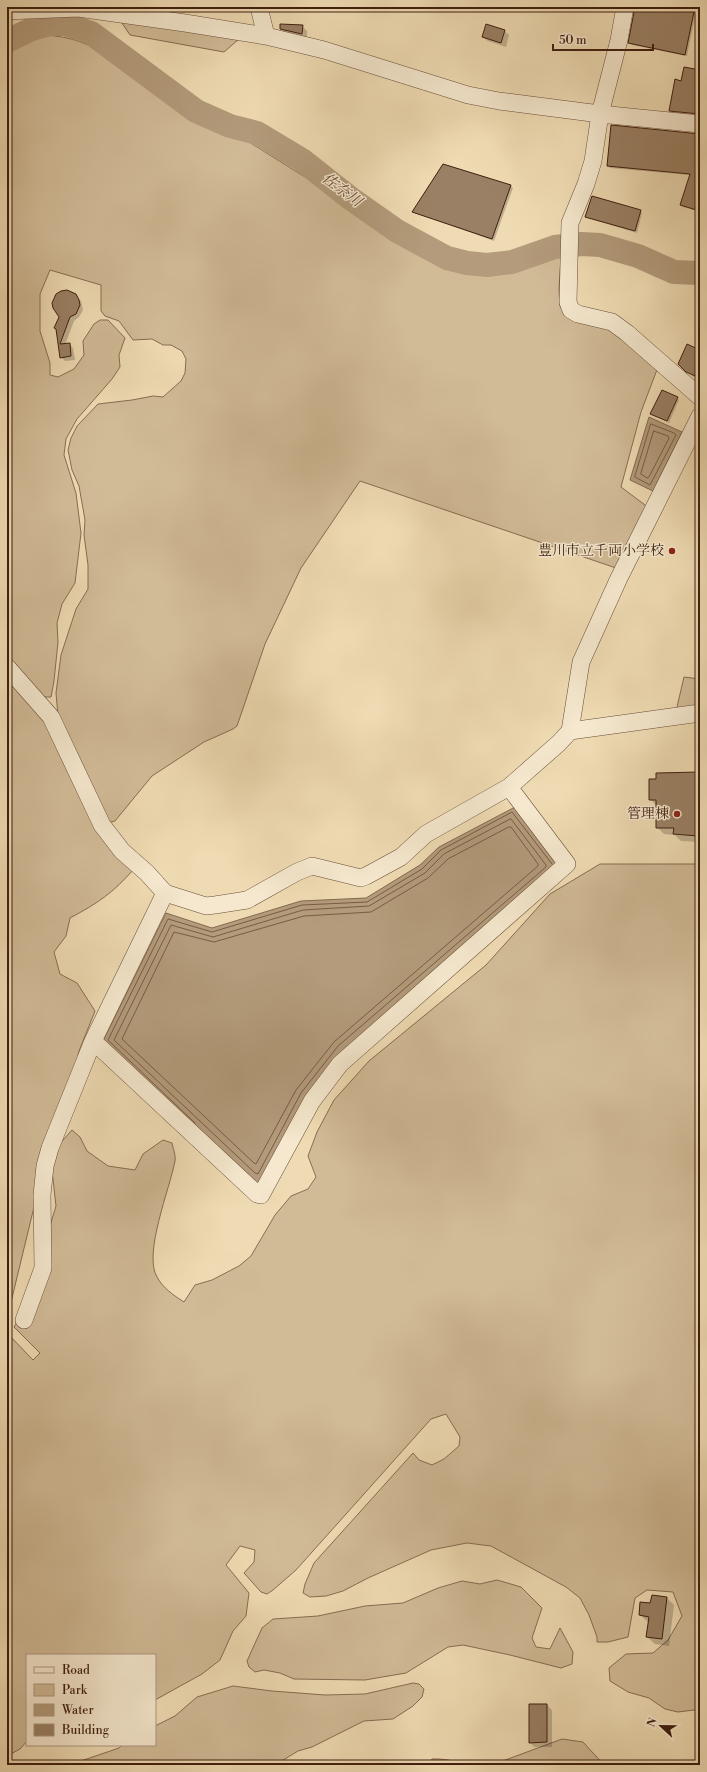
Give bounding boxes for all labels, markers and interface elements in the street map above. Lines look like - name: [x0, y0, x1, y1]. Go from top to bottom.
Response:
- scale bar: [553, 26, 653, 52]
- text: 50 m: [559, 33, 587, 48]
- water label: 佐奈川: [318, 169, 367, 212]
- place label: 豊川市立千両小学校: [538, 542, 664, 560]
- marker: 豊川市立千両小学校: [667, 546, 677, 556]
- place label: 管理棟: [627, 805, 669, 823]
- marker: 管理棟: [672, 809, 682, 819]
- legend: [26, 1654, 156, 1746]
- text: Road: [62, 1663, 90, 1678]
- text: Park: [62, 1683, 88, 1698]
- text: Water: [61, 1703, 94, 1718]
- north arrow: [641, 1706, 681, 1746]
- text: N: [645, 1716, 661, 1729]
- text: Building: [61, 1723, 110, 1738]

